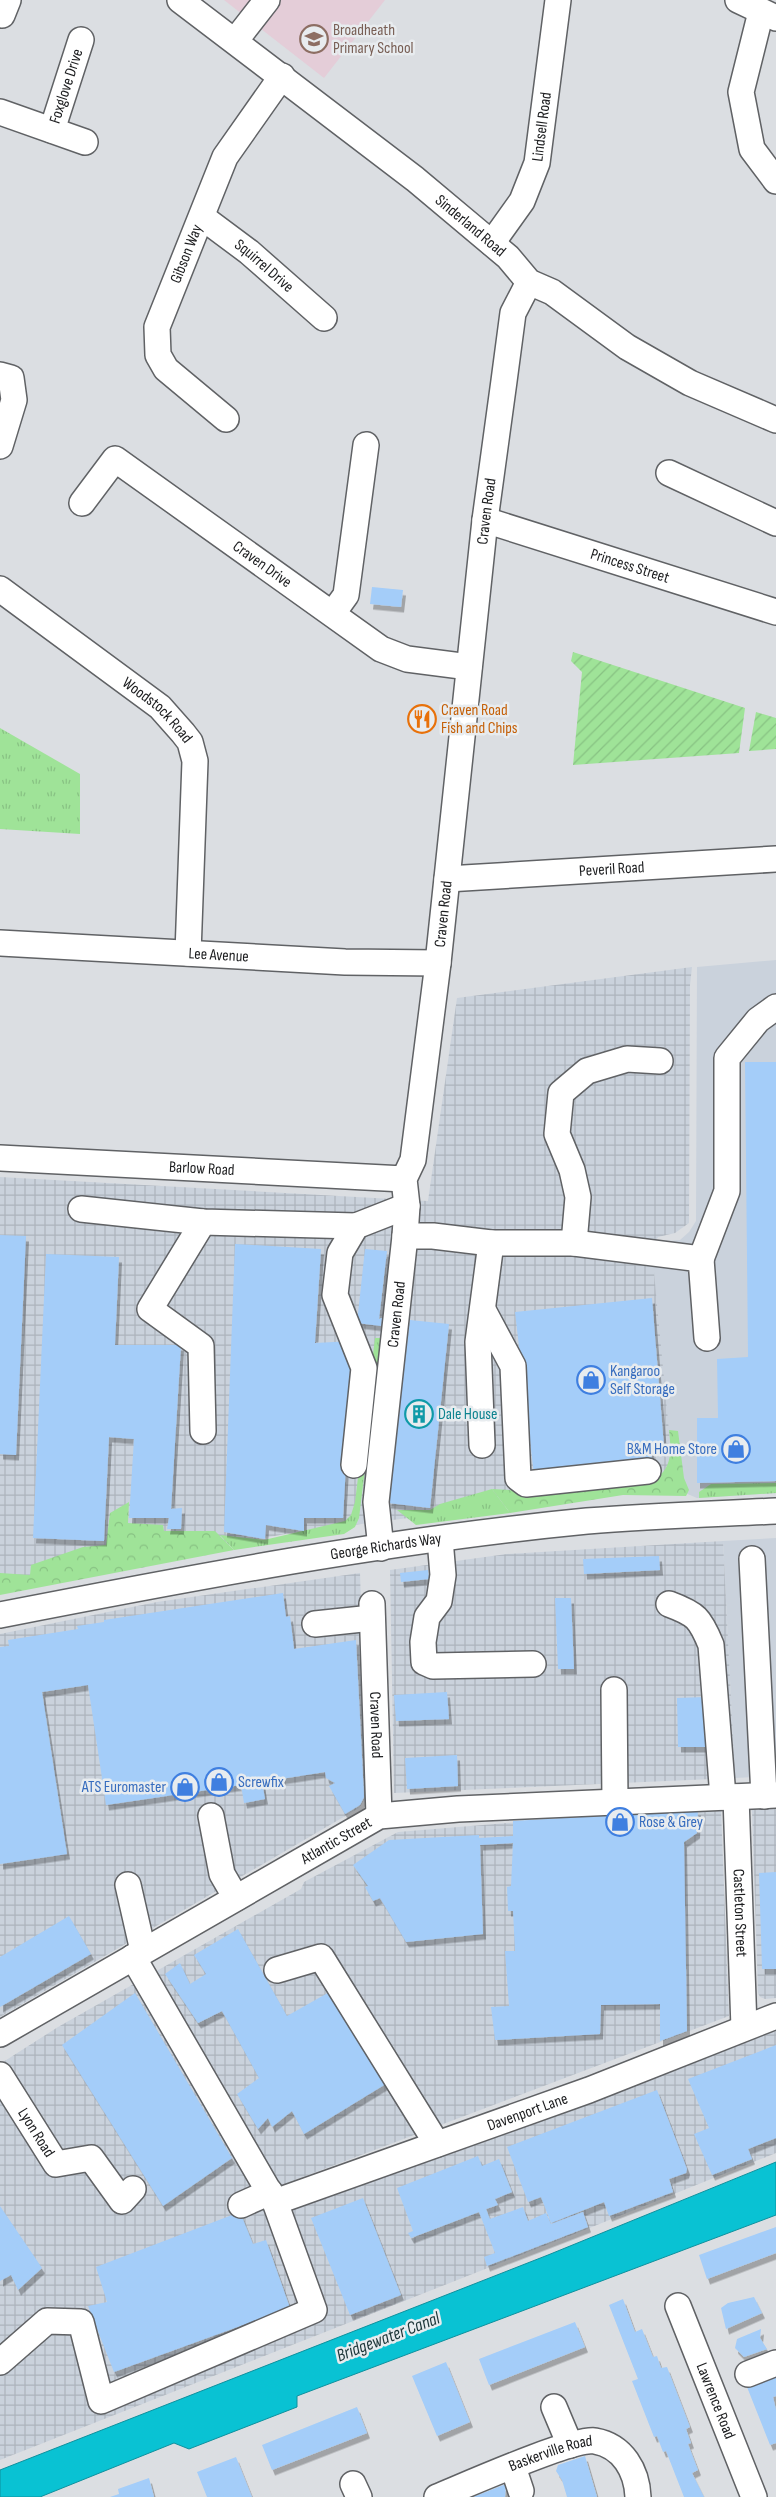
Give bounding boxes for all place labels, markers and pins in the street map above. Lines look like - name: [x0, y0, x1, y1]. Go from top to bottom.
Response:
- place label: Broadheath Primary School: [333, 21, 414, 58]
- school or university icon: Broadheath Primary School: [299, 24, 329, 54]
- place label: Craven Road Fish and Chips: [441, 701, 518, 738]
- restaurant icon: Craven Road Fish and Chips: [407, 704, 437, 734]
- place label: Kangaroo Self Storage: [610, 1362, 675, 1399]
- shop icon: Kangaroo Self Storage: [576, 1365, 606, 1395]
- building icon: Dale House: [404, 1399, 434, 1429]
- place label: Dale House: [438, 1405, 498, 1424]
- shop icon: B&M Home Store: [721, 1434, 751, 1464]
- place label: B&M Home Store: [627, 1440, 717, 1459]
- shop icon: Screwfix: [204, 1767, 234, 1797]
- shop icon: ATS Euromaster: [170, 1772, 200, 1802]
- place label: Screwfix: [238, 1773, 284, 1792]
- place label: ATS Euromaster: [81, 1778, 166, 1797]
- shop icon: Rose & Grey: [605, 1807, 635, 1837]
- place label: Rose & Grey: [639, 1813, 703, 1832]

